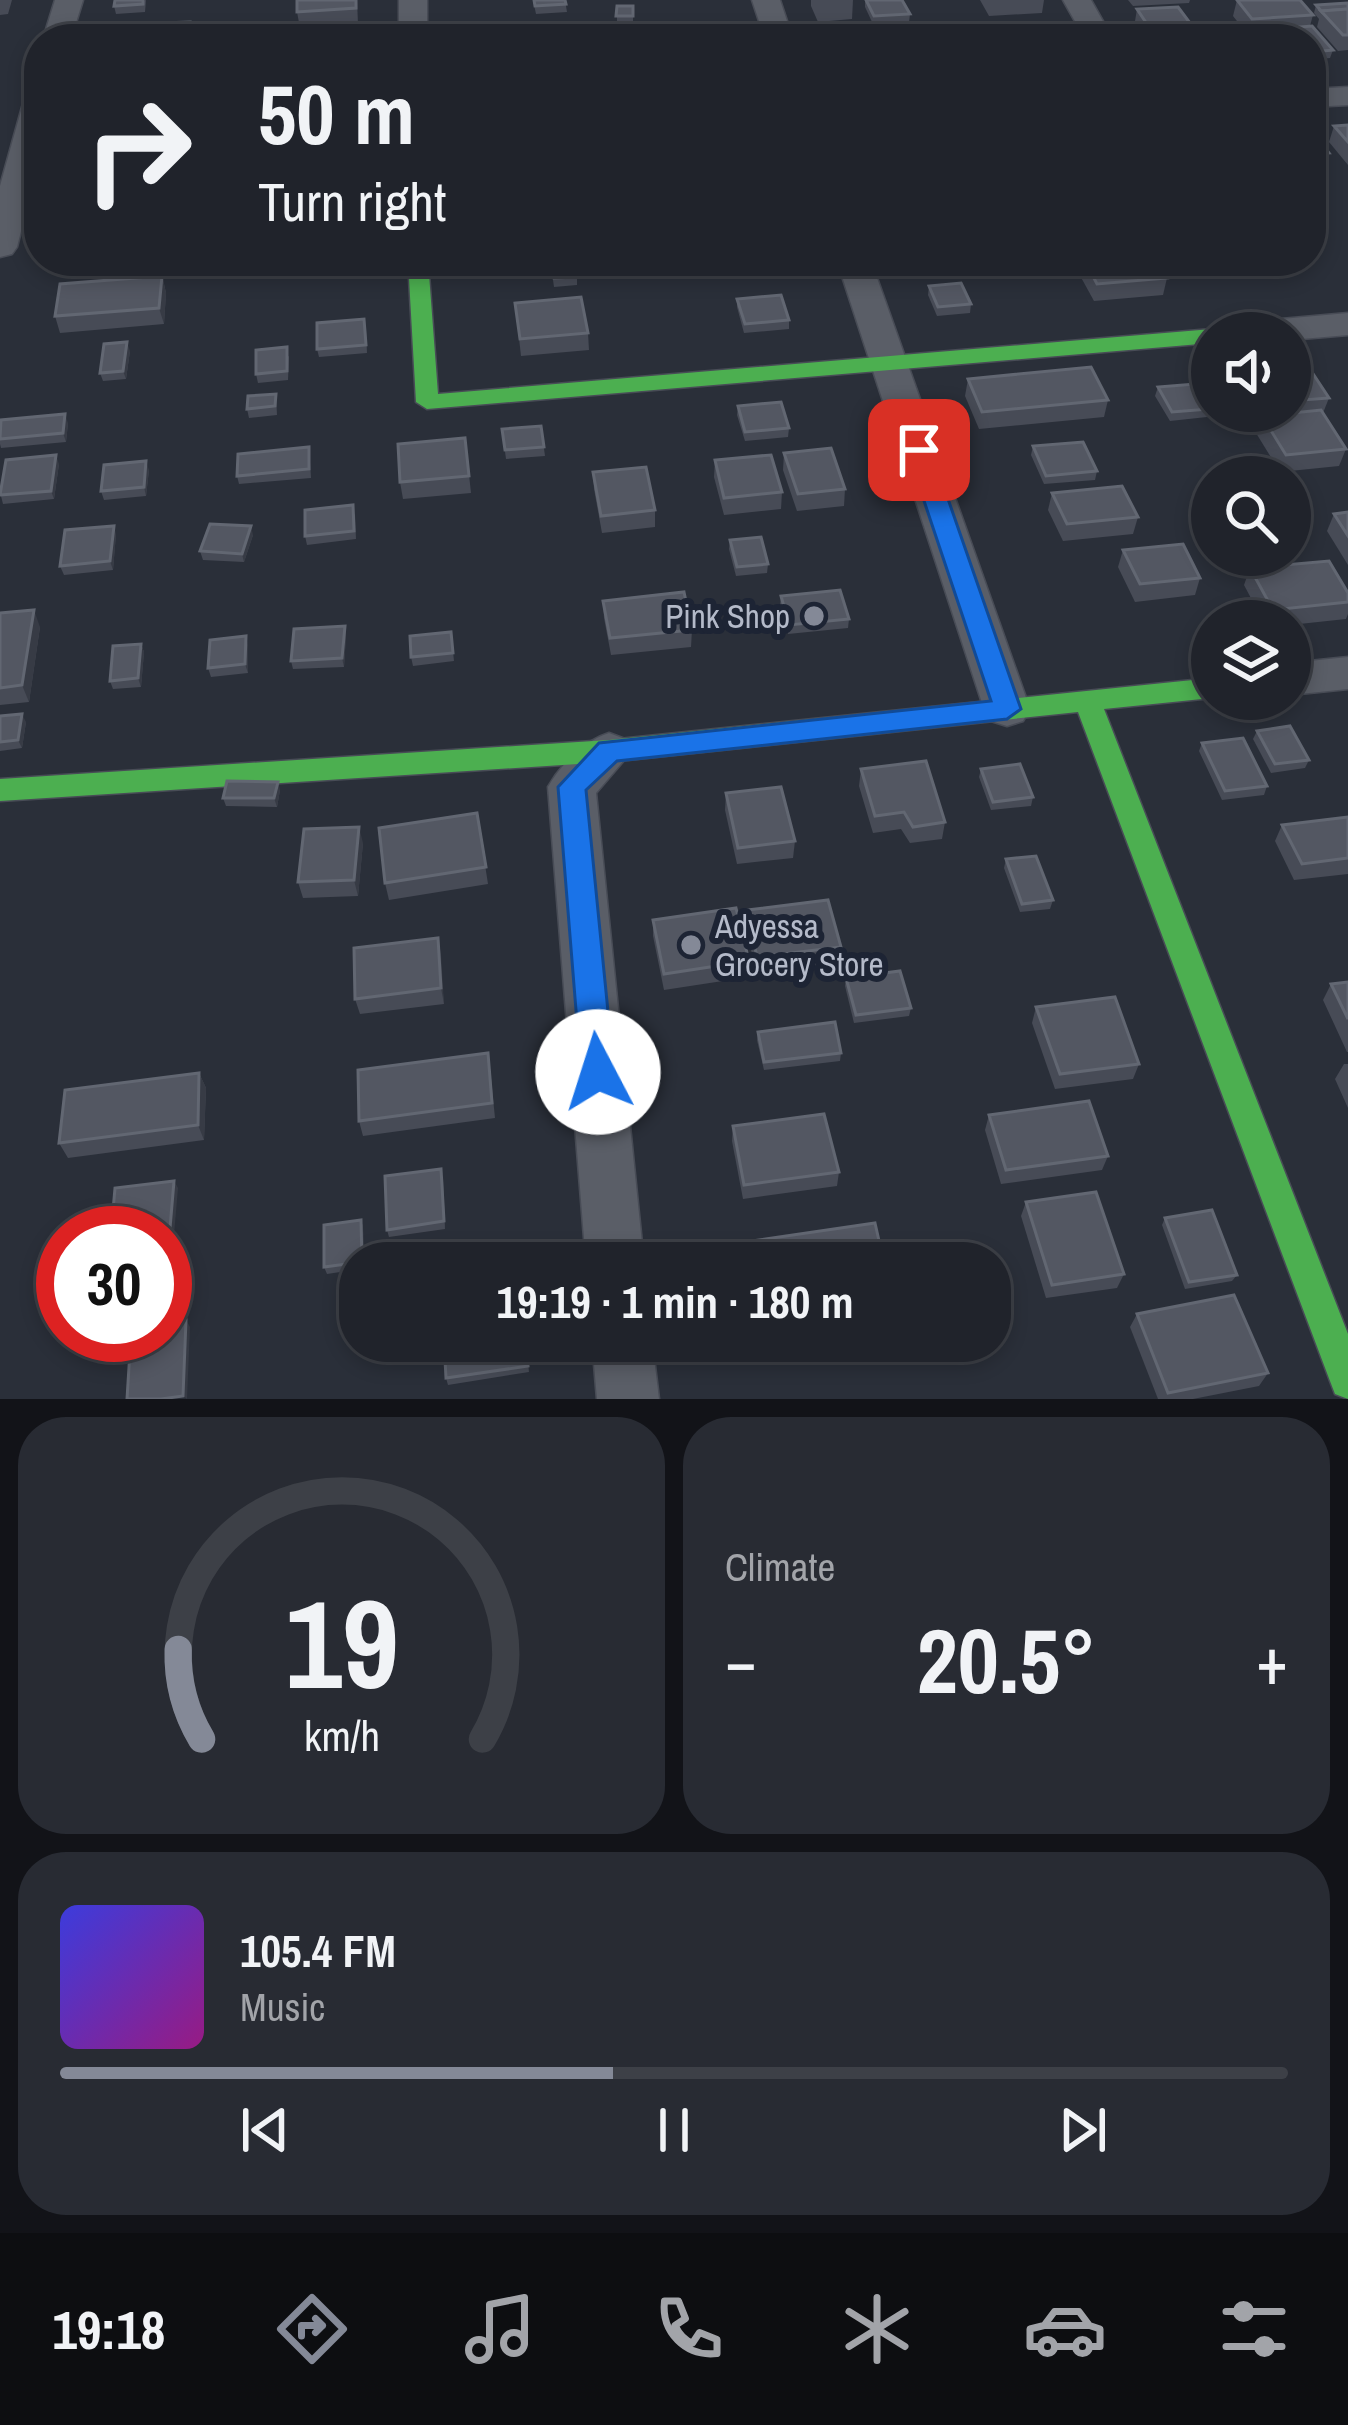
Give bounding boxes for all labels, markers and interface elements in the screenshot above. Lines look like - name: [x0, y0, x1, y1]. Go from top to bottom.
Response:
- text: 50 m: [258, 57, 415, 170]
- icon: right: [60, 72, 216, 228]
- text: Turn right: [258, 165, 446, 238]
- map controls: [1191, 312, 1311, 720]
- button: sound: [1191, 312, 1311, 432]
- pin: [868, 399, 970, 501]
- icon: arrive: [886, 417, 952, 483]
- button: search: [1191, 456, 1311, 576]
- place label: Pink Shop: [665, 594, 790, 638]
- button: layers: [1191, 600, 1311, 720]
- marker: Pink Shop: [801, 603, 827, 629]
- place label: Adyessa Grocery Store: [714, 904, 883, 986]
- marker: Adyessa Grocery Store: [678, 932, 704, 958]
- position arrow: [535, 1009, 661, 1135]
- speed limit sign: 30: [36, 1206, 192, 1362]
- text: 19:19 · 1 min · 180 m: [497, 1271, 853, 1332]
- text: Climate: [725, 1541, 835, 1593]
- text: 19: [285, 1559, 398, 1727]
- text: 20.5°: [917, 1600, 1096, 1721]
- text: −: [725, 1616, 757, 1705]
- text: +: [1256, 1616, 1288, 1705]
- text: km/h: [303, 1706, 380, 1763]
- text: 105.4 FM: [240, 1920, 396, 1981]
- text: Music: [240, 1981, 325, 2033]
- icon: previous: [232, 2097, 298, 2163]
- icon: pause: [641, 2097, 707, 2163]
- icon: next: [1050, 2097, 1116, 2163]
- icon: directions: [270, 2287, 354, 2371]
- icon: music: [458, 2287, 542, 2371]
- icon: phone: [647, 2287, 731, 2371]
- icon: climate: [835, 2287, 919, 2371]
- icon: car: [1023, 2287, 1107, 2371]
- icon: filters: [1212, 2287, 1296, 2371]
- text: 19:18: [52, 2293, 165, 2366]

